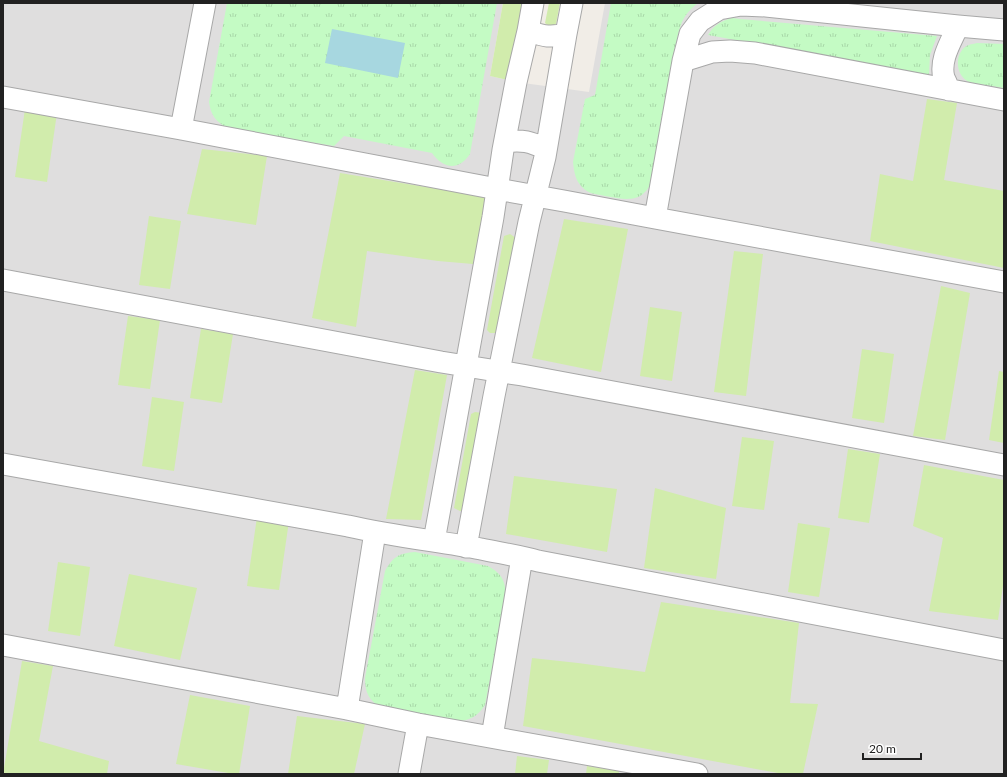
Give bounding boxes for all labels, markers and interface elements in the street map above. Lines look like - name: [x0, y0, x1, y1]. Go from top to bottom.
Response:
- scale bar: [863, 735, 921, 761]
- text: 20 m: [869, 741, 896, 756]

